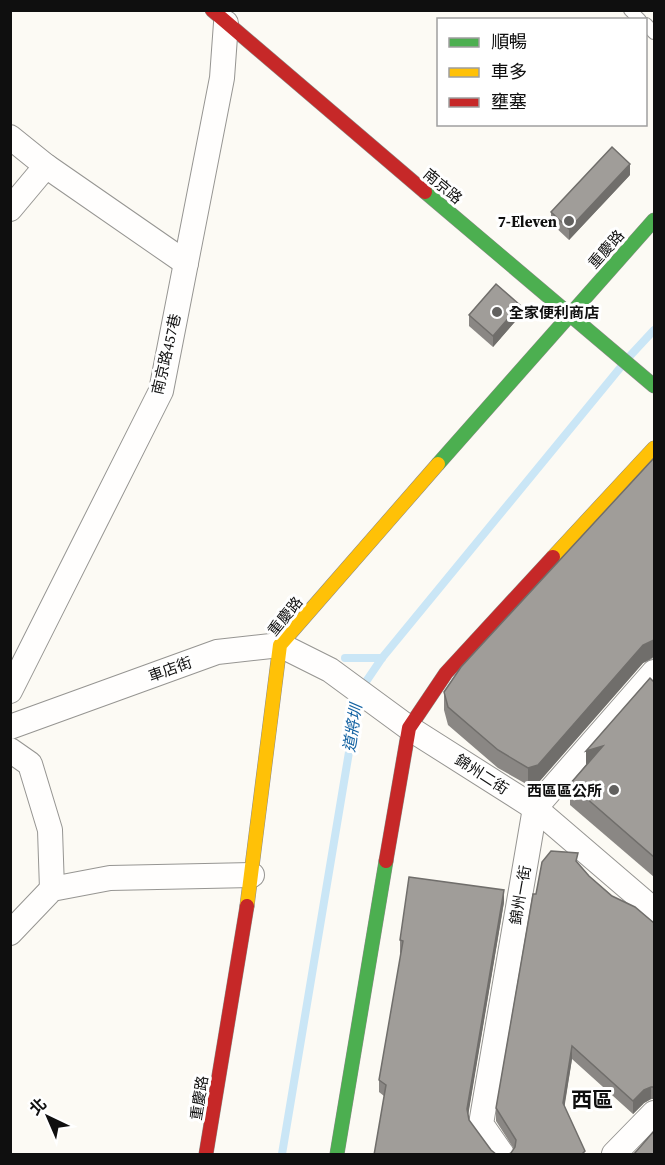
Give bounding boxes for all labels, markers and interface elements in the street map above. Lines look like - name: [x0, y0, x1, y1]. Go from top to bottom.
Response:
- legend: [437, 18, 647, 126]
- text: 順暢: [491, 29, 527, 54]
- text: 車多: [491, 59, 527, 84]
- text: 壅塞: [491, 89, 527, 114]
- street label: 南京路: [419, 163, 467, 209]
- place label: 7-Eleven: [498, 211, 557, 232]
- marker: 7-Eleven: [562, 214, 576, 228]
- street label: 重慶路: [583, 225, 629, 273]
- place label: 全家便利商店: [509, 302, 599, 323]
- marker: 全家便利商店: [490, 305, 504, 319]
- street label: 南京路457巷: [146, 311, 186, 397]
- street label: 重慶路: [263, 592, 307, 640]
- street label: 車店街: [145, 651, 195, 687]
- water label: 道將圳: [337, 701, 367, 753]
- street label: 錦州二街: [451, 749, 513, 799]
- place label: 西區區公所: [527, 780, 602, 801]
- marker: 西區區公所: [607, 783, 621, 797]
- street label: 錦州一街: [504, 864, 536, 926]
- street label: 重慶路: [185, 1074, 213, 1122]
- district label: 西區: [571, 1085, 613, 1114]
- north arrow: [18, 1087, 78, 1147]
- text: 北: [24, 1093, 51, 1120]

